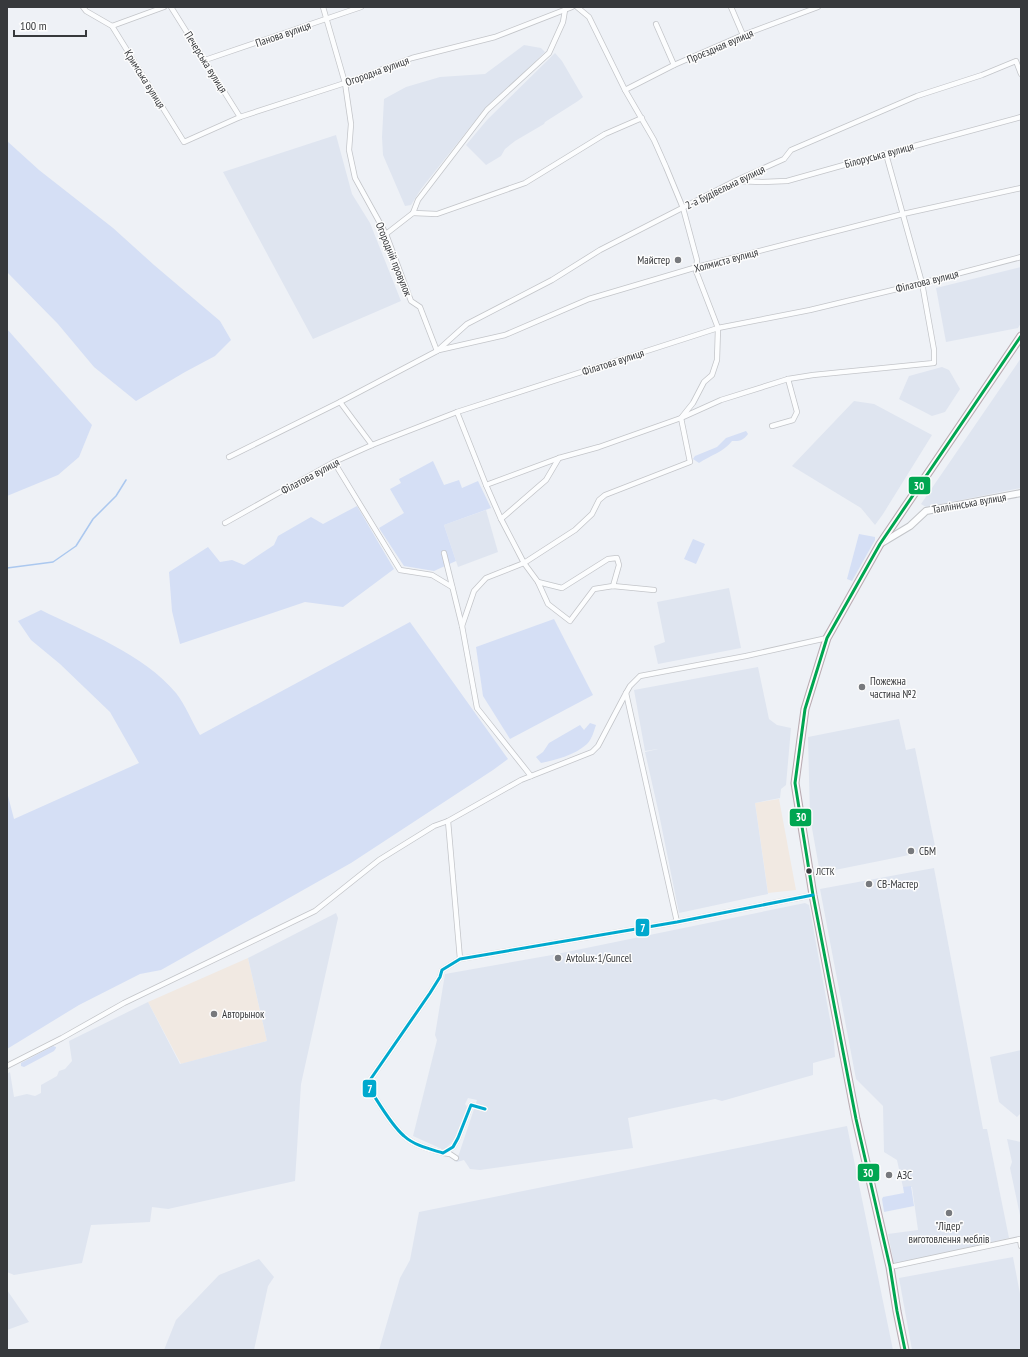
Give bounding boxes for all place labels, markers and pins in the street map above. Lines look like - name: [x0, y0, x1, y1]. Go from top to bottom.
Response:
- place label: Майстер: [637, 253, 670, 267]
- marker: Майстер: [673, 255, 683, 265]
- place label: Пожежна частина №2: [870, 674, 916, 701]
- marker: Пожежна частина №2: [857, 682, 867, 692]
- place label: СБМ: [919, 844, 936, 858]
- marker: СБМ: [906, 846, 916, 856]
- place label: ЛСТК: [815, 865, 835, 878]
- marker: ЛСТК: [804, 866, 814, 876]
- place label: СВ-Мастер: [877, 877, 919, 891]
- marker: СВ-Мастер: [864, 879, 874, 889]
- place label: Avtolux-1/Guncel: [566, 951, 632, 965]
- marker: Avtolux-1/Guncel: [553, 953, 563, 963]
- place label: Авторынок: [222, 1007, 265, 1021]
- marker: Авторынок: [209, 1009, 219, 1019]
- place label: АЗС: [897, 1168, 912, 1182]
- marker: АЗС: [884, 1170, 894, 1180]
- marker: "Лідер" виготовлення меблів: [944, 1208, 954, 1218]
- place label: "Лідер" виготовлення меблів: [908, 1219, 990, 1246]

